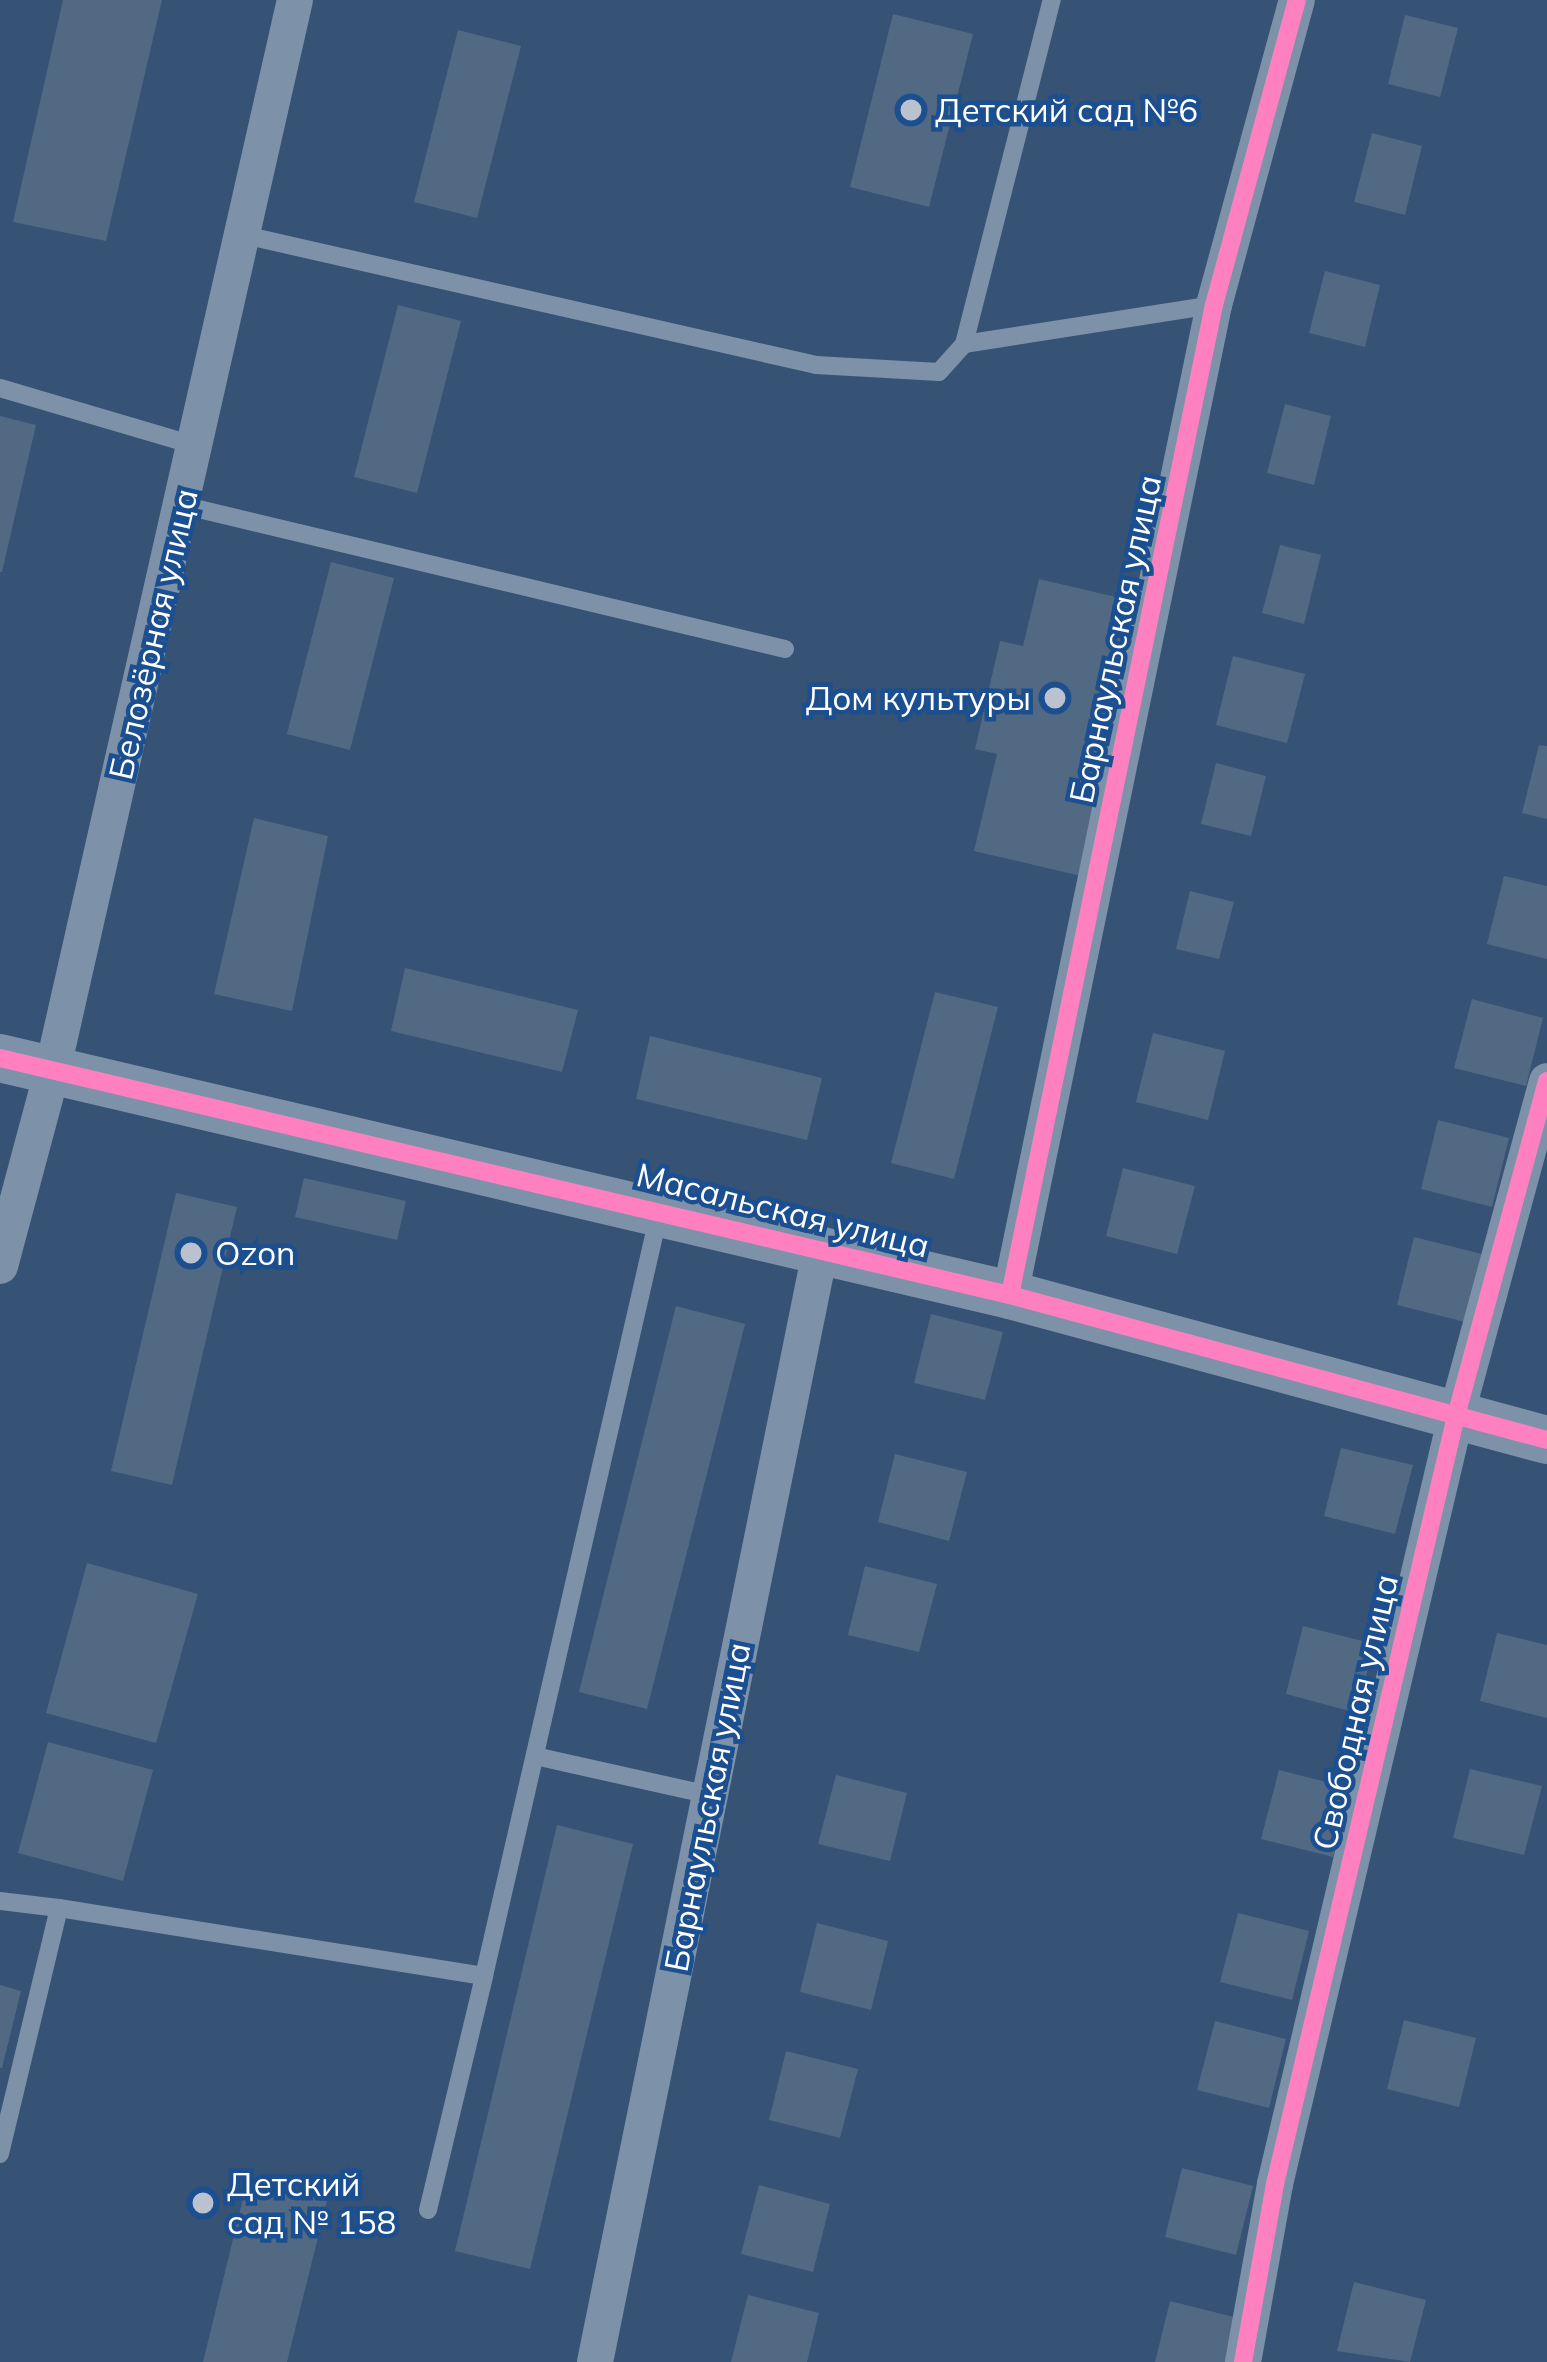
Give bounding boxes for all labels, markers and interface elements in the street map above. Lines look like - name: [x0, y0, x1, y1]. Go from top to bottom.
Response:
- place label: Детский сад №6: [935, 90, 1198, 130]
- marker: Детский сад №6: [898, 97, 924, 123]
- street label: Барнаульская улица: [1061, 471, 1169, 807]
- street label: Белозёрная улица: [100, 485, 206, 783]
- place label: Дом культуры: [806, 678, 1031, 718]
- marker: Дом культуры: [1042, 685, 1068, 711]
- street label: Масальская улица: [633, 1154, 933, 1266]
- place label: Ozon: [215, 1233, 295, 1273]
- marker: Ozon: [178, 1240, 204, 1266]
- street label: Свободная улица: [1304, 1570, 1406, 1854]
- street label: Барнаульская улица: [656, 1639, 758, 1975]
- place label: Детский сад № 158: [227, 2164, 396, 2242]
- marker: Детский сад № 158: [190, 2190, 216, 2216]

